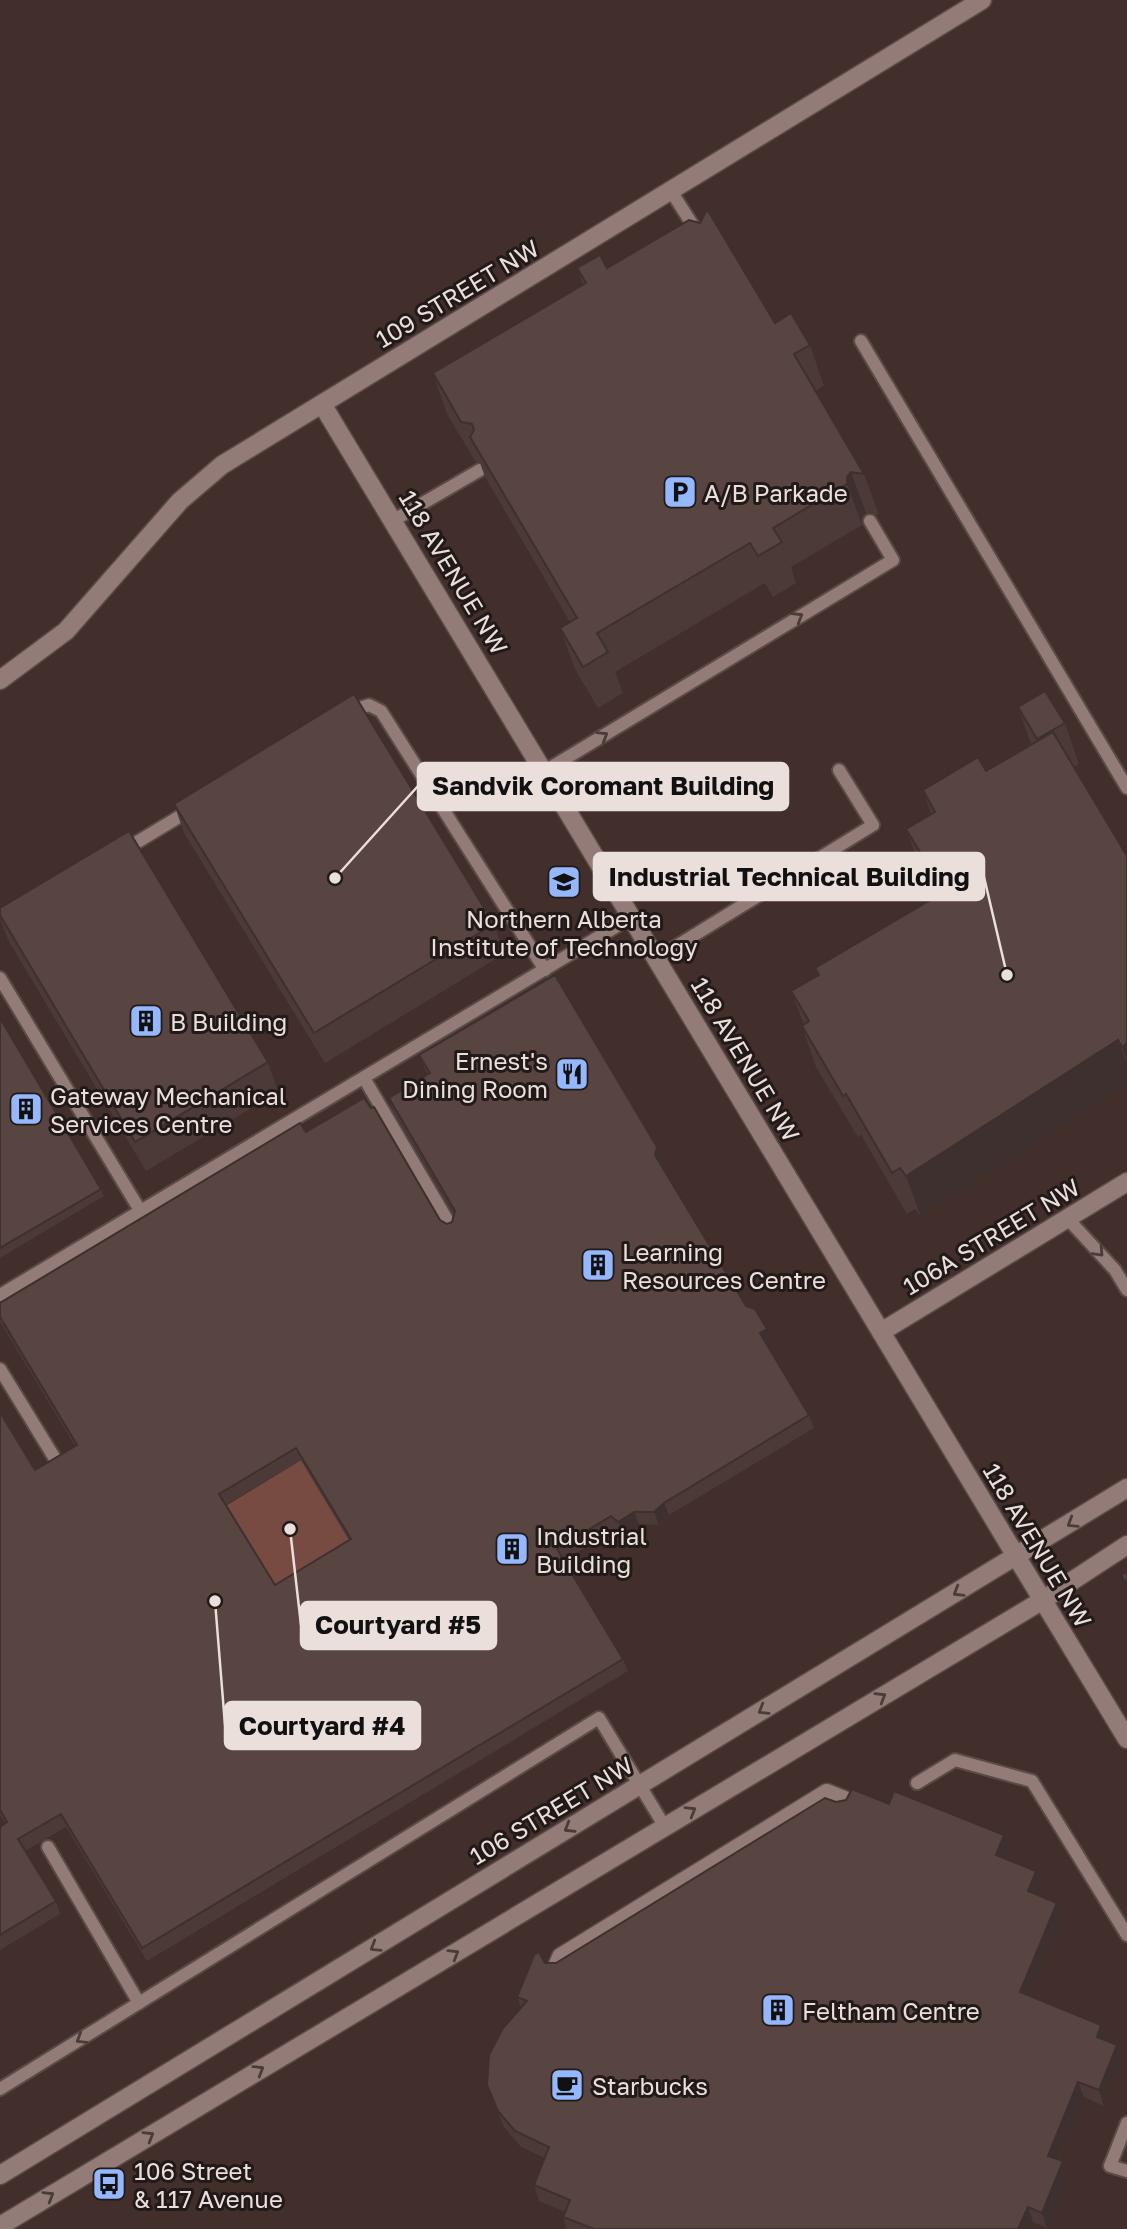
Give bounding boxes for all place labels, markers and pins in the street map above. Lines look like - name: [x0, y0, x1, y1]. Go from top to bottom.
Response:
- parking icon: A/B Parkade: [661, 473, 699, 511]
- place label: A/B Parkade: [704, 478, 848, 507]
- callout: Sandvik Coromant Building: [418, 763, 788, 810]
- callout: Industrial Technical Building: [594, 853, 984, 900]
- school or university icon: Northern Alberta Institute of Technology: [545, 863, 583, 901]
- place label: Northern Alberta Institute of Technology: [430, 904, 698, 961]
- building icon: B Building: [127, 1002, 165, 1040]
- place label: B Building: [170, 1007, 287, 1036]
- place label: Ernest's Dining Room: [402, 1046, 548, 1103]
- restaurant icon: Ernest's Dining Room: [553, 1055, 591, 1093]
- place label: Gateway Mechanical Services Centre: [50, 1081, 286, 1138]
- building icon: Gateway Mechanical Services Centre: [7, 1090, 45, 1128]
- place label: Learning Resources Centre: [622, 1237, 826, 1294]
- building icon: Learning Resources Centre: [579, 1246, 617, 1284]
- place label: Industrial Building: [536, 1521, 647, 1578]
- building icon: Industrial Building: [493, 1530, 531, 1568]
- callout: Courtyard #5: [301, 1602, 496, 1649]
- callout: Courtyard #4: [225, 1702, 420, 1749]
- building icon: Feltham Centre: [759, 1991, 797, 2029]
- place label: Feltham Centre: [802, 1996, 980, 2025]
- cafe icon: Starbucks: [548, 2066, 586, 2104]
- place label: Starbucks: [592, 2071, 708, 2100]
- place label: 106 Street & 117 Avenue: [134, 2156, 283, 2213]
- bus stop icon: 106 Street & 117 Avenue: [90, 2165, 128, 2203]

